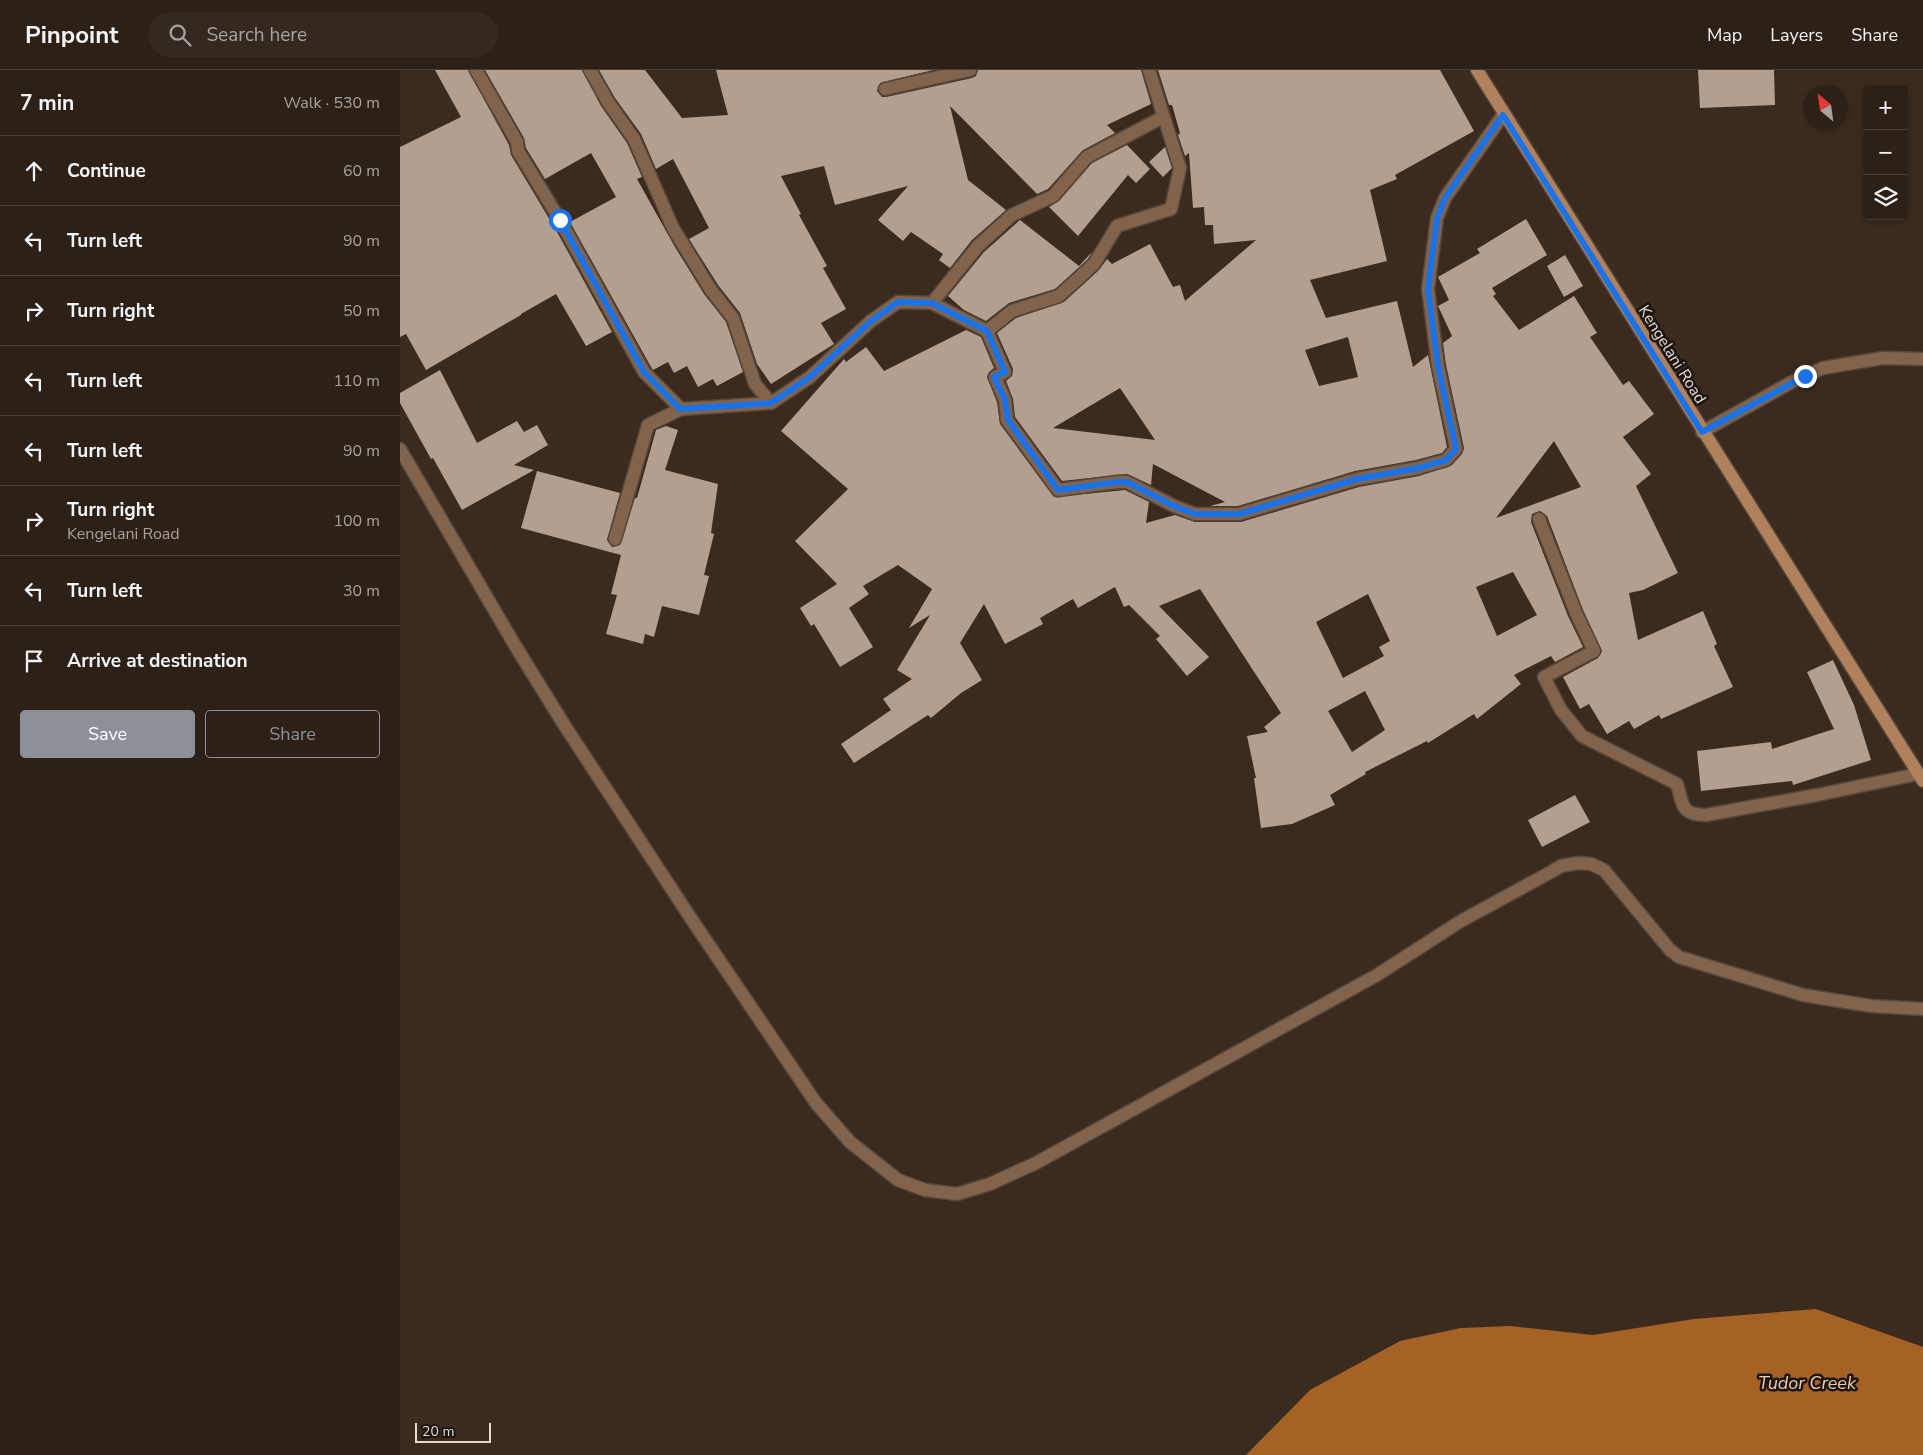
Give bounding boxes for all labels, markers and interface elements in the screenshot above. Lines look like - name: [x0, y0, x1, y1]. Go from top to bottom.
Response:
- search box: [148, 12, 498, 57]
- text: Pinpoint: [25, 19, 118, 51]
- icon: search: [166, 21, 194, 49]
- text: Search here: [206, 22, 307, 48]
- text: Map: [1707, 23, 1742, 47]
- text: Layers: [1770, 23, 1823, 47]
- text: Share: [1851, 23, 1898, 47]
- north arrow: [1803, 85, 1848, 130]
- map controls: [1863, 85, 1908, 220]
- button: +: [1863, 85, 1908, 130]
- text: 7 min: [20, 89, 74, 117]
- text: Walk · 530 m: [284, 92, 380, 114]
- button: −: [1863, 130, 1908, 175]
- icon: ahead: [20, 157, 48, 185]
- text: Continue: [67, 158, 146, 184]
- text: 60 m: [343, 160, 380, 182]
- button: layers: [1863, 175, 1908, 220]
- route start: [549, 209, 572, 232]
- icon: left: [20, 227, 48, 255]
- text: Turn left: [67, 228, 142, 254]
- text: 90 m: [343, 230, 380, 252]
- icon: right: [20, 297, 48, 325]
- text: Turn right: [67, 298, 154, 324]
- text: 50 m: [343, 300, 380, 322]
- street label: Kengelani Road: [1633, 301, 1711, 408]
- route end: [1794, 365, 1817, 388]
- icon: left: [20, 367, 48, 395]
- text: Turn left: [67, 368, 142, 394]
- text: 110 m: [333, 370, 380, 392]
- icon: left: [20, 437, 48, 465]
- text: Turn left: [67, 438, 142, 464]
- text: 90 m: [343, 440, 380, 462]
- text: Turn right: [67, 497, 154, 523]
- icon: right: [20, 507, 48, 535]
- text: 100 m: [333, 510, 380, 532]
- text: Kengelani Road: [67, 523, 180, 545]
- icon: left: [20, 577, 48, 605]
- text: Turn left: [67, 578, 142, 604]
- text: 30 m: [343, 580, 380, 602]
- icon: arrive: [20, 647, 48, 675]
- text: Arrive at destination: [67, 648, 248, 674]
- button: Save: [20, 710, 195, 758]
- button: Share: [205, 710, 380, 758]
- water label: Tudor Creek: [1758, 1371, 1857, 1395]
- scale bar: [415, 1420, 491, 1443]
- text: 20 m: [422, 1422, 454, 1441]

